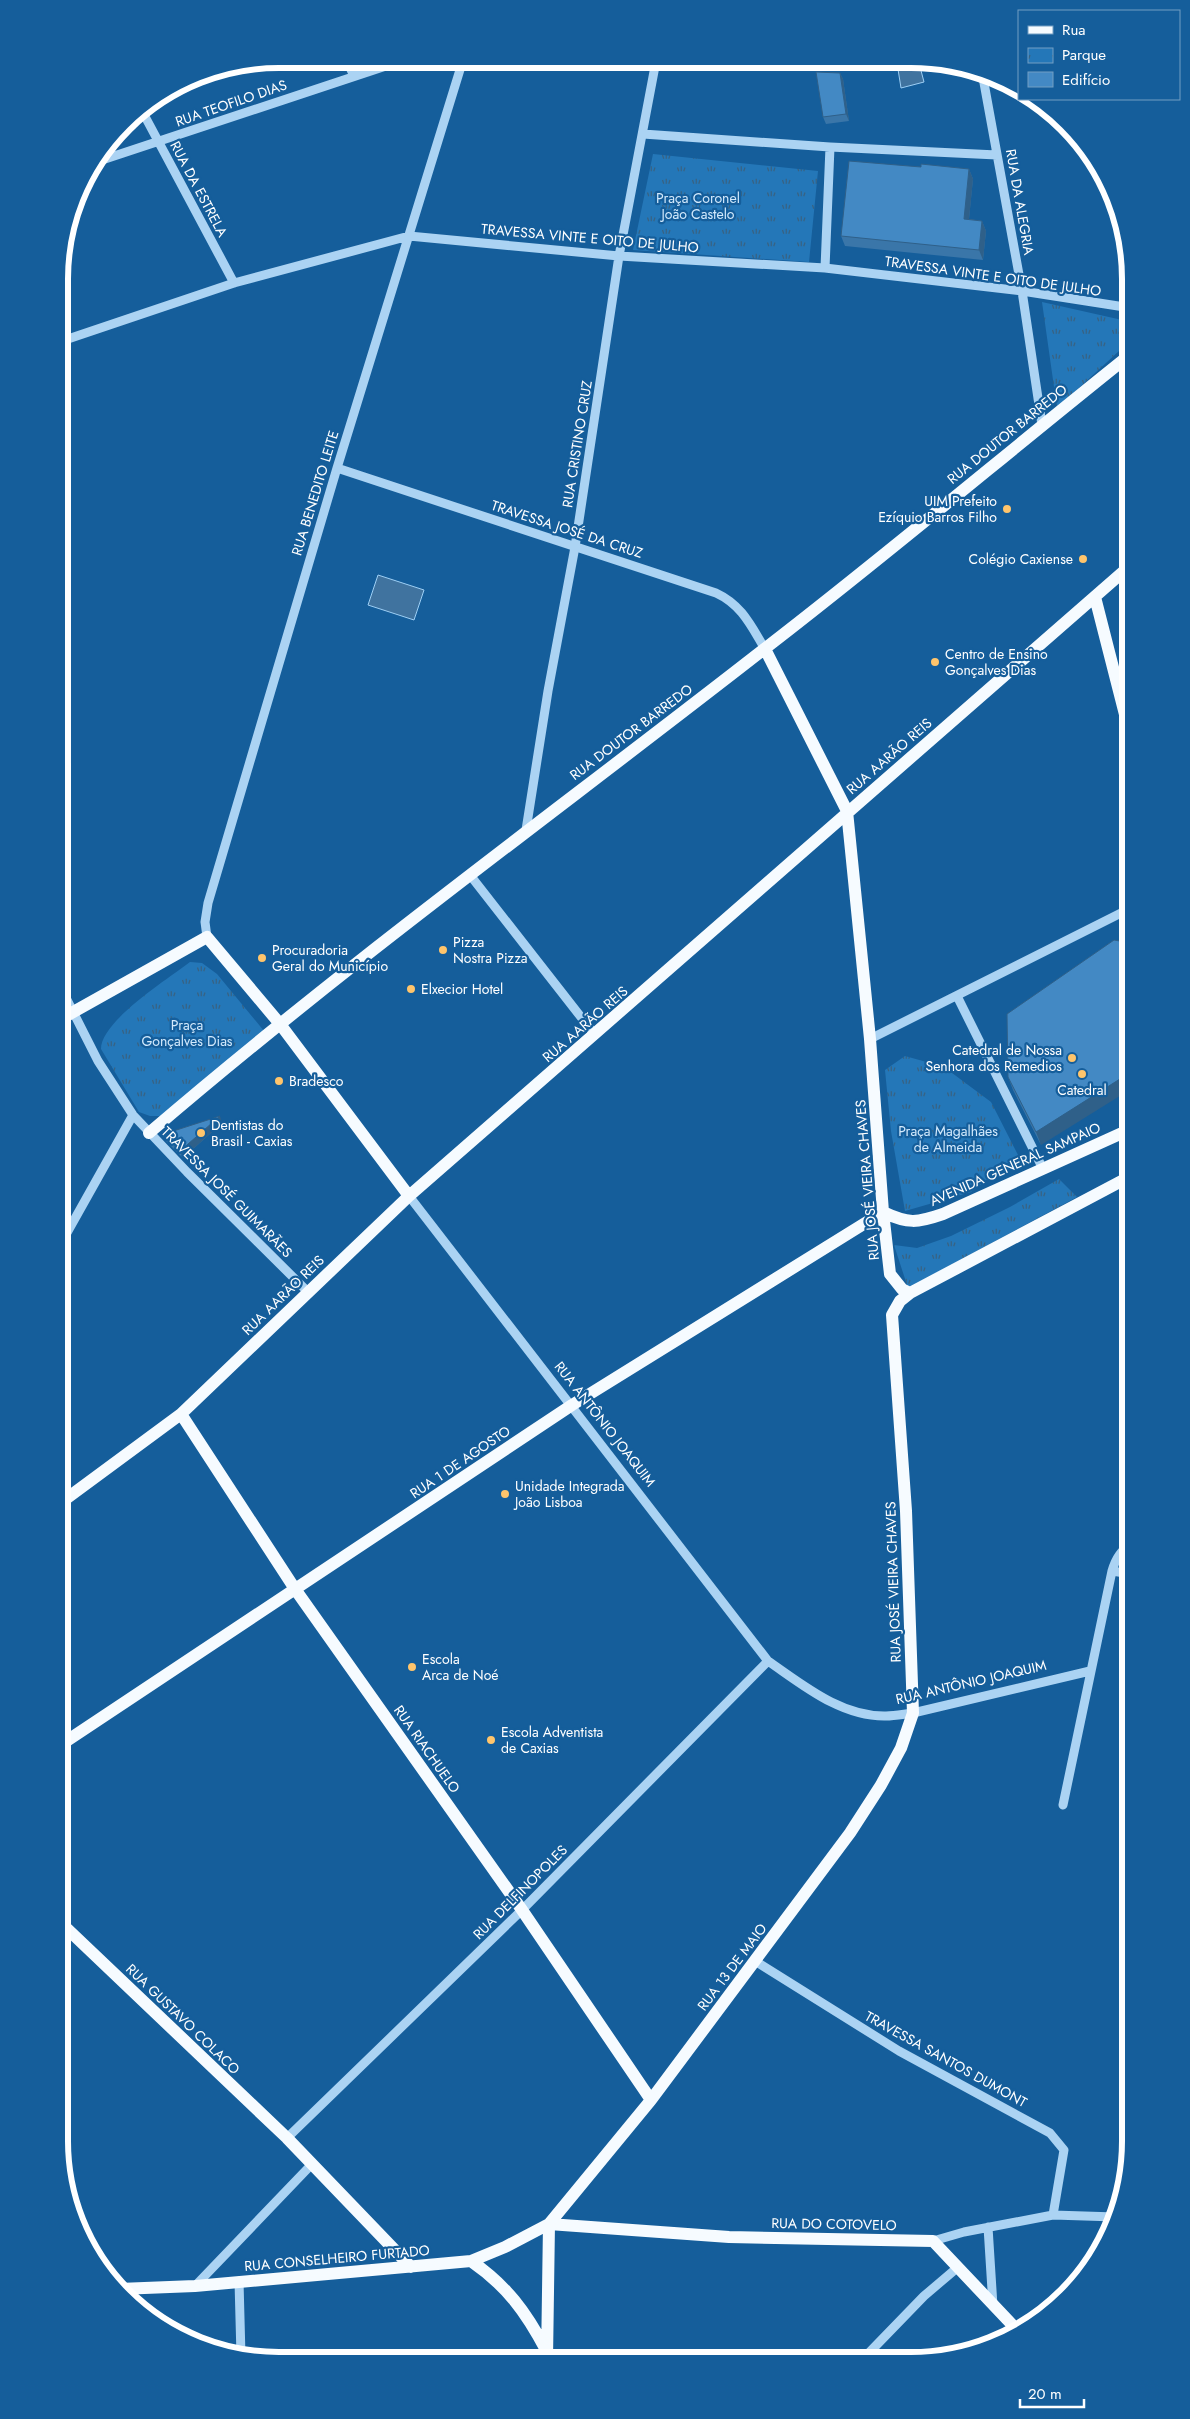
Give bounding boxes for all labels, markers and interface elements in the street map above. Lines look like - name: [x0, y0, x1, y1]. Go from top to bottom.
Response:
- legend: [1018, 10, 1180, 100]
- text: Rua: [1062, 19, 1086, 41]
- text: Parque: [1062, 44, 1106, 66]
- text: Edifício: [1062, 69, 1110, 91]
- street label: RUA TEOFILO DIAS: [173, 74, 290, 131]
- street label: RUA DA ESTRELA: [165, 138, 233, 241]
- street label: RUA DA ALEGRIA: [1001, 147, 1039, 257]
- park label: Praça Coronel João Castelo: [656, 188, 740, 224]
- street label: TRAVESSA VINTE E OITO DE JULHO: [480, 219, 700, 257]
- street label: TRAVESSA VINTE E OITO DE JULHO: [884, 251, 1102, 301]
- street label: RUA CRISTINO CRUZ: [557, 379, 597, 509]
- street label: RUA DOUTOR BARREDO: [943, 379, 1071, 489]
- street label: RUA BENEDITO LEITE: [286, 428, 344, 558]
- place label: UIM Prefeito Ezíquio Barros Filho: [878, 491, 997, 527]
- street label: TRAVESSA JOSÉ DA CRUZ: [489, 495, 646, 563]
- marker: UIM Prefeito Ezíquio Barros Filho: [1001, 503, 1013, 515]
- place label: Colégio Caxiense: [969, 549, 1073, 569]
- marker: Colégio Caxiense: [1077, 553, 1089, 565]
- place label: Centro de Ensino Gonçalves Dias: [945, 644, 1048, 680]
- marker: Centro de Ensino Gonçalves Dias: [929, 656, 941, 668]
- street label: RUA DOUTOR BARREDO: [565, 679, 697, 785]
- street label: RUA AARÃO REIS: [842, 713, 936, 799]
- place label: Pizza Nostra Pizza: [453, 932, 528, 968]
- place label: Procuradoria Geral do Município: [272, 940, 388, 976]
- marker: Pizza Nostra Pizza: [437, 944, 449, 956]
- marker: Procuradoria Geral do Município: [256, 952, 268, 964]
- place label: Elxecior Hotel: [421, 979, 503, 999]
- street label: RUA AARÃO REIS: [538, 981, 632, 1067]
- marker: Elxecior Hotel: [405, 983, 417, 995]
- park label: Praça Gonçalves Dias: [141, 1015, 233, 1051]
- place label: Catedral de Nossa Senhora dos Remedios: [925, 1040, 1062, 1076]
- marker: Catedral de Nossa Senhora dos Remedios: [1066, 1052, 1078, 1064]
- marker: Catedral: [1076, 1068, 1088, 1080]
- place label: Bradesco: [289, 1071, 344, 1091]
- marker: Bradesco: [273, 1075, 285, 1087]
- place label: Catedral: [1057, 1080, 1107, 1100]
- street label: RUA JOSÉ VIEIRA CHAVES: [850, 1099, 884, 1261]
- place label: Dentistas do Brasil - Caxias: [211, 1115, 293, 1151]
- street label: AVENIDA GENERAL SAMPAIO: [926, 1117, 1104, 1211]
- park label: Praça Magalhães de Almeida: [898, 1121, 998, 1157]
- street label: TRAVESSA JOSÉ GUIMARÃES: [157, 1122, 297, 1262]
- marker: Dentistas do Brasil - Caxias: [195, 1127, 207, 1139]
- street label: RUA AARÃO REIS: [237, 1250, 329, 1340]
- street label: RUA ANTÔNIO JOAQUIM: [550, 1357, 660, 1491]
- street label: RUA 1 DE AGOSTO: [406, 1421, 514, 1503]
- place label: Unidade Integrada João Lisboa: [513, 1476, 624, 1512]
- marker: Unidade Integrada João Lisboa: [499, 1488, 511, 1500]
- street label: RUA JOSÉ VIEIRA CHAVES: [880, 1501, 906, 1663]
- place label: Escola Arca de Noé: [422, 1649, 499, 1685]
- street label: RUA ANTÔNIO JOAQUIM: [894, 1655, 1048, 1709]
- marker: Escola Arca de Noé: [406, 1661, 418, 1673]
- street label: RUA RIACHUELO: [389, 1701, 465, 1797]
- place label: Escola Adventista de Caxias: [501, 1722, 603, 1758]
- marker: Escola Adventista de Caxias: [485, 1734, 497, 1746]
- street label: RUA DELFINOPOLES: [468, 1840, 572, 1944]
- street label: RUA 13 DE MAIO: [693, 1919, 771, 2015]
- street label: RUA GUSTAVO COLACO: [122, 1959, 244, 2079]
- street label: TRAVESSA SANTOS DUMONT: [861, 2006, 1031, 2112]
- street label: RUA DO COTOVELO: [771, 2213, 897, 2235]
- street label: RUA CONSELHEIRO FURTADO: [243, 2240, 431, 2276]
- scale bar: [1020, 2376, 1084, 2408]
- text: 20 m: [1028, 2383, 1062, 2405]

